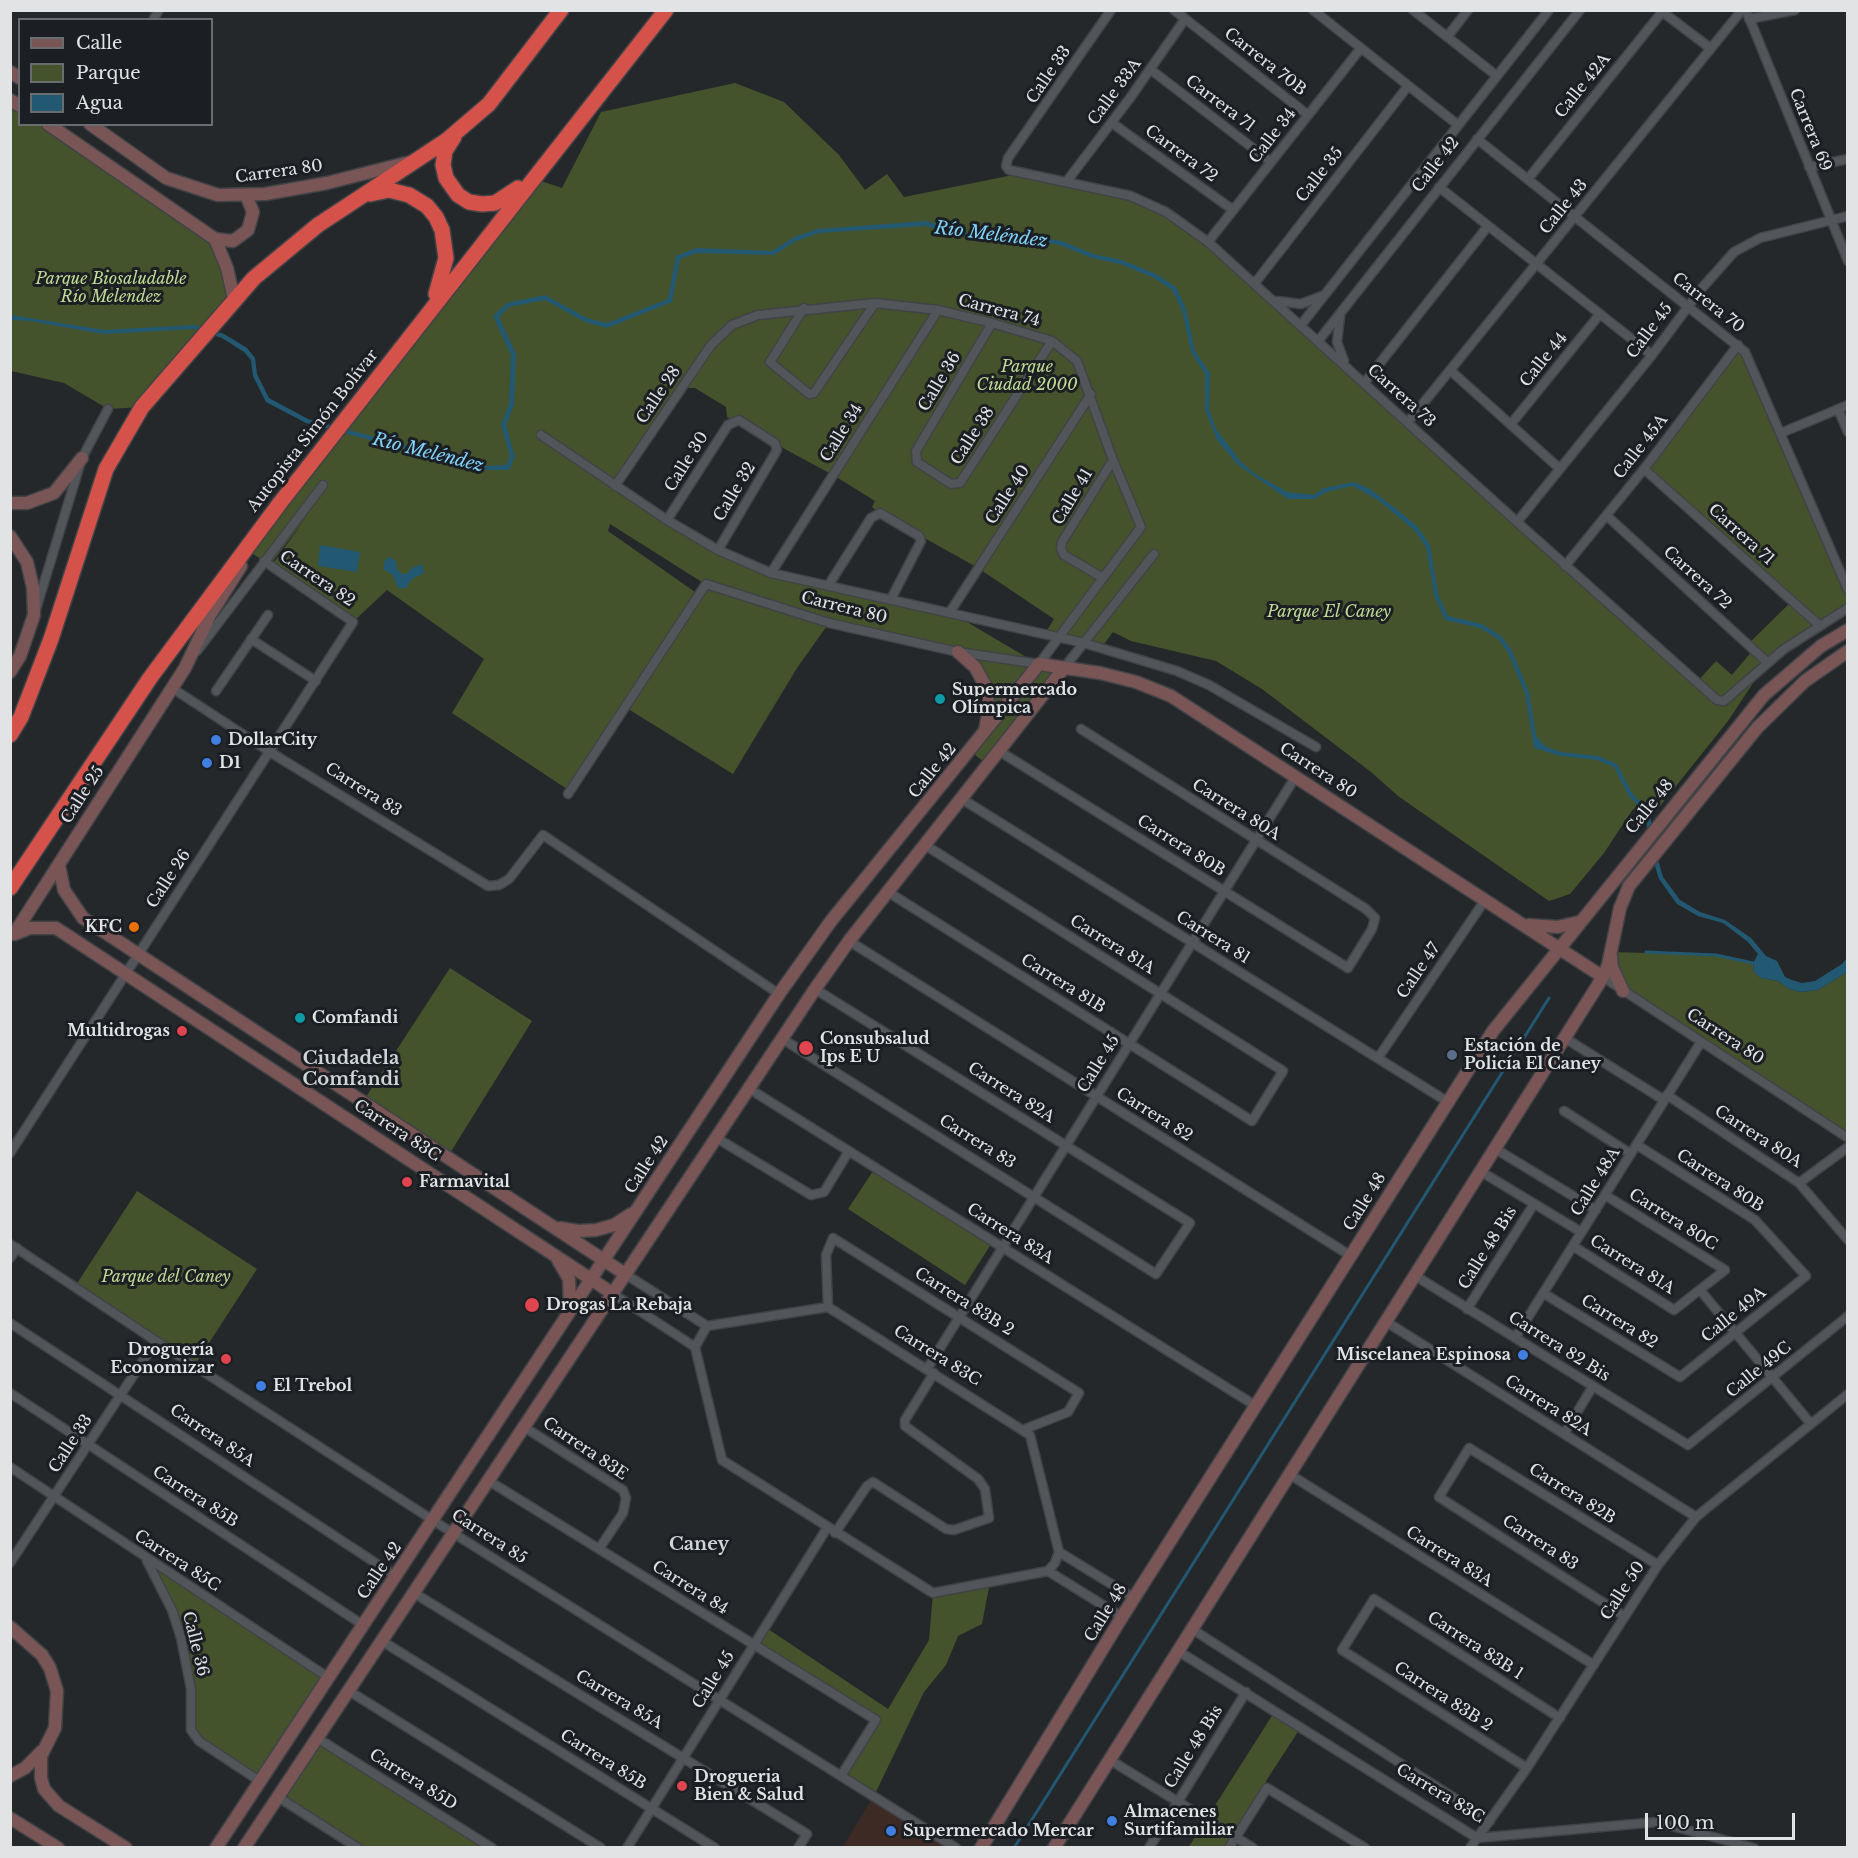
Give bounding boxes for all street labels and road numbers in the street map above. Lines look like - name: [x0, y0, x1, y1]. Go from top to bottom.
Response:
- street label: Carrera 70B: [1220, 24, 1310, 100]
- street label: Calle 33: [1023, 42, 1075, 108]
- street label: Calle 42A: [1551, 50, 1615, 122]
- street label: Calle 33A: [1084, 55, 1146, 129]
- street label: Carrera 71: [1181, 72, 1259, 136]
- street label: Carrera 69: [1785, 86, 1835, 174]
- street label: Calle 34: [1245, 104, 1301, 168]
- street label: Carrera 72: [1141, 121, 1221, 187]
- street label: Calle 42: [1408, 133, 1464, 197]
- street label: Calle 35: [1292, 144, 1348, 206]
- street label: Carrera 80: [234, 156, 324, 188]
- street label: Calle 43: [1536, 176, 1592, 238]
- street label: Carrera 70: [1668, 269, 1748, 337]
- street label: Carrera 74: [956, 291, 1042, 331]
- street label: Calle 45: [1623, 300, 1677, 362]
- street label: Calle 44: [1516, 329, 1572, 391]
- street label: Autopista Simón Bolívar: [244, 346, 382, 516]
- street label: Calle 36: [915, 349, 965, 415]
- street label: Carrera 73: [1363, 360, 1439, 432]
- street label: Calle 28: [633, 363, 685, 427]
- street label: Calle 34: [817, 400, 867, 466]
- street label: Calle 38: [947, 403, 999, 469]
- street label: Calle 45A: [1610, 411, 1672, 483]
- street label: Calle 30: [661, 428, 713, 496]
- street label: Calle 32: [710, 459, 760, 525]
- street label: Calle 40: [982, 462, 1034, 528]
- street label: Calle 41: [1049, 465, 1097, 529]
- street label: Carrera 71: [1704, 500, 1778, 570]
- street label: Carrera 72: [1659, 542, 1735, 614]
- street label: Carrera 82: [276, 547, 358, 611]
- street label: Carrera 80: [799, 588, 889, 628]
- street label: Carrera 80: [1276, 739, 1360, 803]
- street label: Calle 42: [905, 740, 961, 802]
- street label: Carrera 83: [321, 759, 405, 821]
- street label: Calle 25: [57, 763, 109, 827]
- street label: Carrera 80A: [1188, 775, 1284, 845]
- street label: Calle 48: [1622, 776, 1678, 838]
- street label: Carrera 80B: [1133, 811, 1229, 881]
- street label: Calle 26: [143, 846, 195, 912]
- street label: Carrera 81: [1172, 908, 1254, 968]
- street label: Carrera 81A: [1066, 911, 1158, 979]
- street label: Calle 47: [1393, 939, 1445, 1003]
- street label: Carrera 81B: [1017, 950, 1109, 1018]
- street label: Carrera 80: [1683, 1005, 1767, 1069]
- street label: Calle 45: [1074, 1032, 1124, 1096]
- street label: Carrera 82A: [964, 1059, 1058, 1127]
- street label: Carrera 82: [1112, 1084, 1196, 1146]
- street label: Carrera 83C: [350, 1096, 444, 1166]
- street label: Carrera 80A: [1711, 1102, 1805, 1172]
- street label: Carrera 83: [935, 1111, 1019, 1173]
- street label: Calle 42: [621, 1132, 673, 1198]
- street label: Calle 48A: [1567, 1144, 1625, 1220]
- street label: Carrera 80B: [1673, 1146, 1767, 1216]
- street label: Calle 48: [1340, 1169, 1390, 1235]
- street label: Carrera 80C: [1625, 1185, 1721, 1255]
- street label: Carrera 83A: [963, 1200, 1057, 1268]
- street label: Calle 48 Bis: [1455, 1203, 1521, 1293]
- street label: Carrera 81A: [1586, 1231, 1678, 1299]
- street label: Carrera 83B 2: [911, 1264, 1017, 1340]
- street label: Calle 49A: [1698, 1283, 1770, 1347]
- street label: Carrera 82: [1577, 1291, 1661, 1353]
- street label: Carrera 82 Bis: [1505, 1308, 1613, 1386]
- street label: Carrera 83C: [890, 1322, 984, 1390]
- street label: Calle 49C: [1723, 1338, 1795, 1402]
- street label: Carrera 82A: [1501, 1372, 1595, 1440]
- street label: Carrera 85A: [166, 1401, 258, 1471]
- street label: Calle 33: [45, 1411, 97, 1477]
- street label: Carrera 83E: [539, 1414, 631, 1484]
- street label: Carrera 82B: [1525, 1460, 1619, 1528]
- street label: Carrera 85B: [149, 1462, 241, 1532]
- street label: Carrera 85: [448, 1506, 530, 1568]
- street label: Carrera 83: [1498, 1511, 1582, 1575]
- street label: Carrera 83A: [1402, 1523, 1496, 1591]
- street label: Carrera 85C: [130, 1526, 224, 1596]
- street label: Calle 42: [354, 1539, 406, 1603]
- street label: Carrera 84: [648, 1557, 732, 1619]
- street label: Calle 50: [1597, 1558, 1649, 1624]
- street label: Calle 48: [1081, 1580, 1131, 1646]
- street label: Carrera 83B 1: [1423, 1608, 1527, 1684]
- street label: Calle 36: [178, 1610, 212, 1678]
- street label: Calle 45: [689, 1648, 739, 1712]
- street label: Carrera 83B 2: [1390, 1658, 1496, 1736]
- street label: Carrera 85A: [572, 1666, 666, 1734]
- street label: Calle 48 Bis: [1161, 1702, 1227, 1792]
- street label: Carrera 85B: [556, 1726, 650, 1794]
- street label: Carrera 85D: [366, 1745, 460, 1815]
- street label: Carrera 83C: [1392, 1760, 1488, 1828]

